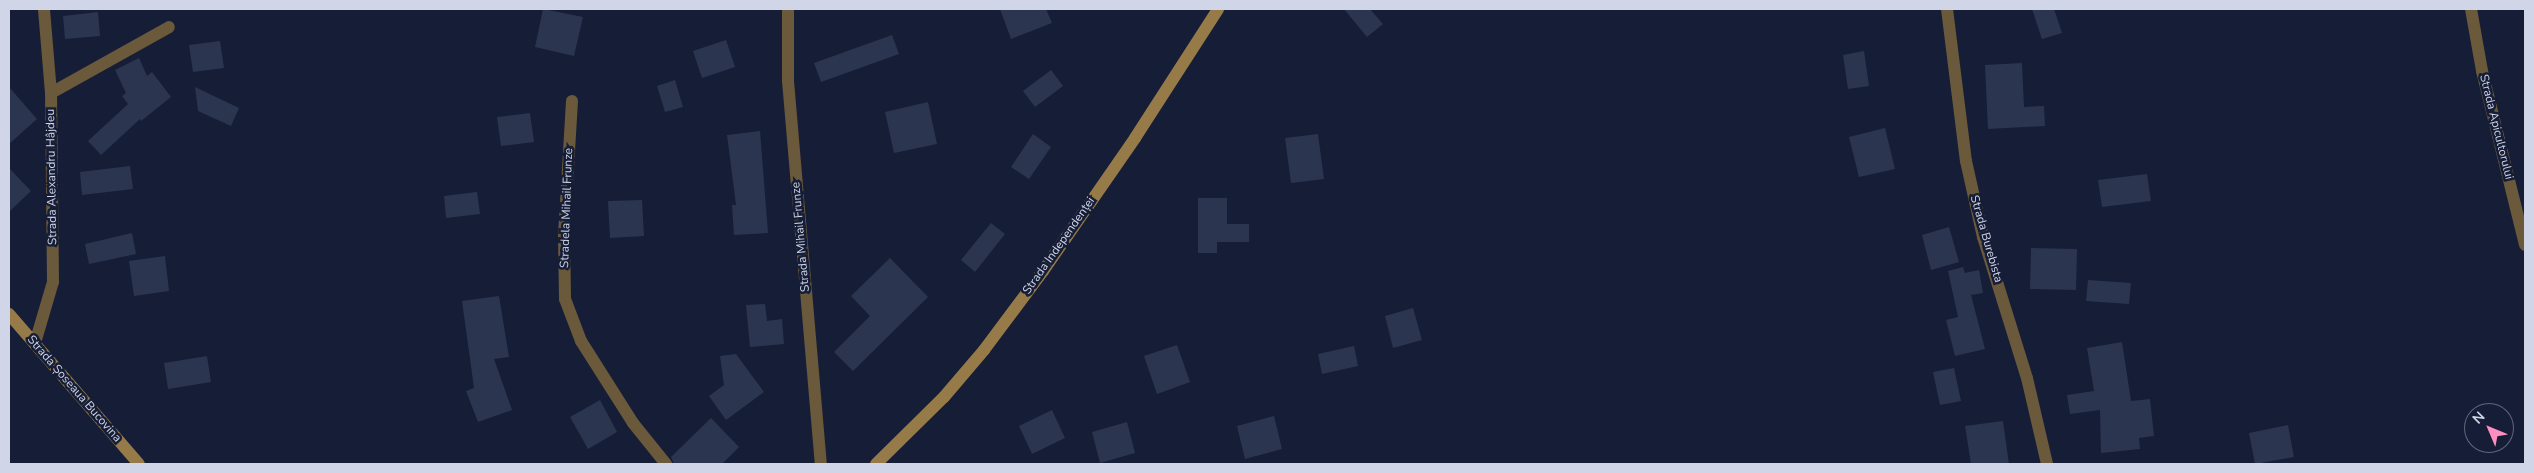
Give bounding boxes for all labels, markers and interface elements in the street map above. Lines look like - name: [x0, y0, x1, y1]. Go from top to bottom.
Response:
- street label: Strada Apicultorului: [2476, 73, 2516, 181]
- street label: Strada Alexandru Hâjdeu: [44, 109, 60, 245]
- street label: Stradela Mihail Frunze: [558, 148, 576, 268]
- street label: Strada Mihail Frunze: [789, 181, 813, 293]
- street label: Strada Burebista: [1967, 194, 2005, 284]
- street label: Strada Independenței: [1020, 195, 1098, 297]
- street label: Strada Șoseaua Bucovina: [24, 333, 124, 445]
- north arrow: [2464, 403, 2514, 453]
- text: N: [2468, 407, 2489, 428]

